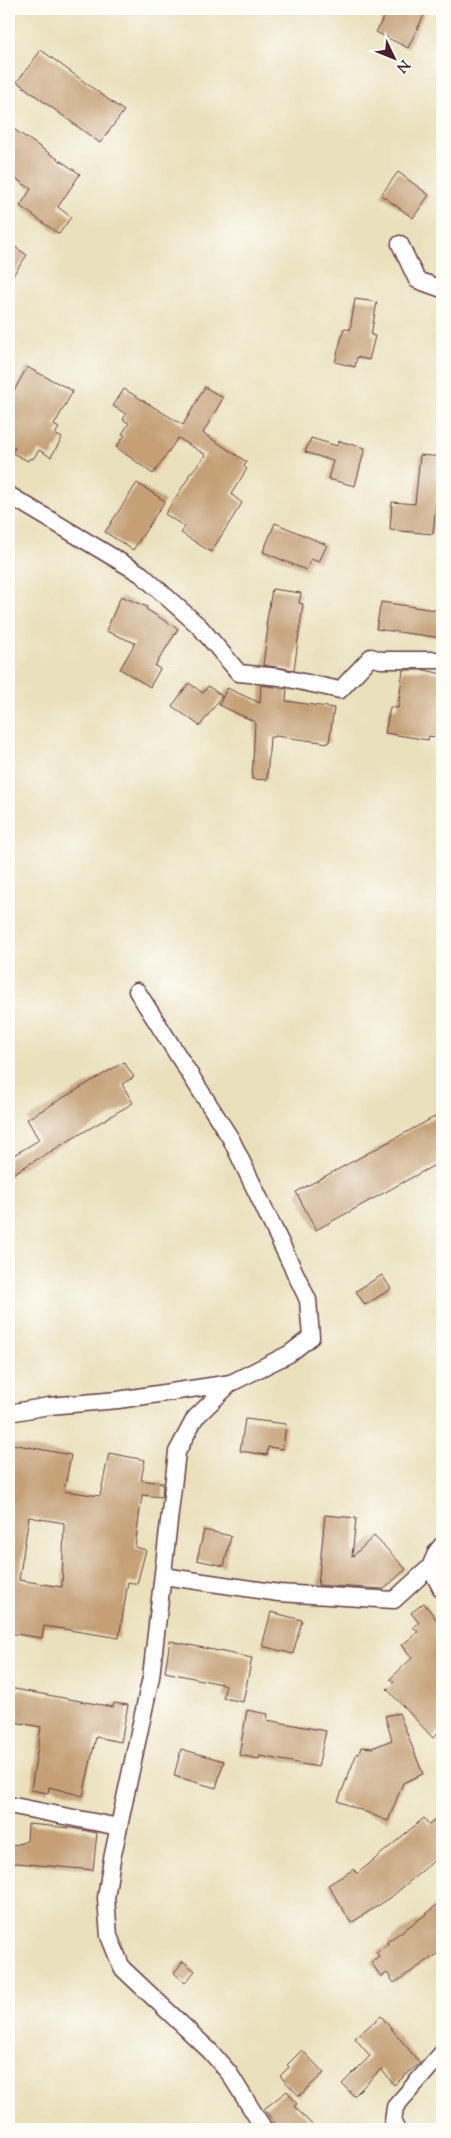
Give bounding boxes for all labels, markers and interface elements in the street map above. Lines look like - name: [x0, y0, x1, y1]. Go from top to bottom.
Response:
- north arrow: [368, 32, 418, 82]
- text: N: [391, 55, 413, 76]

